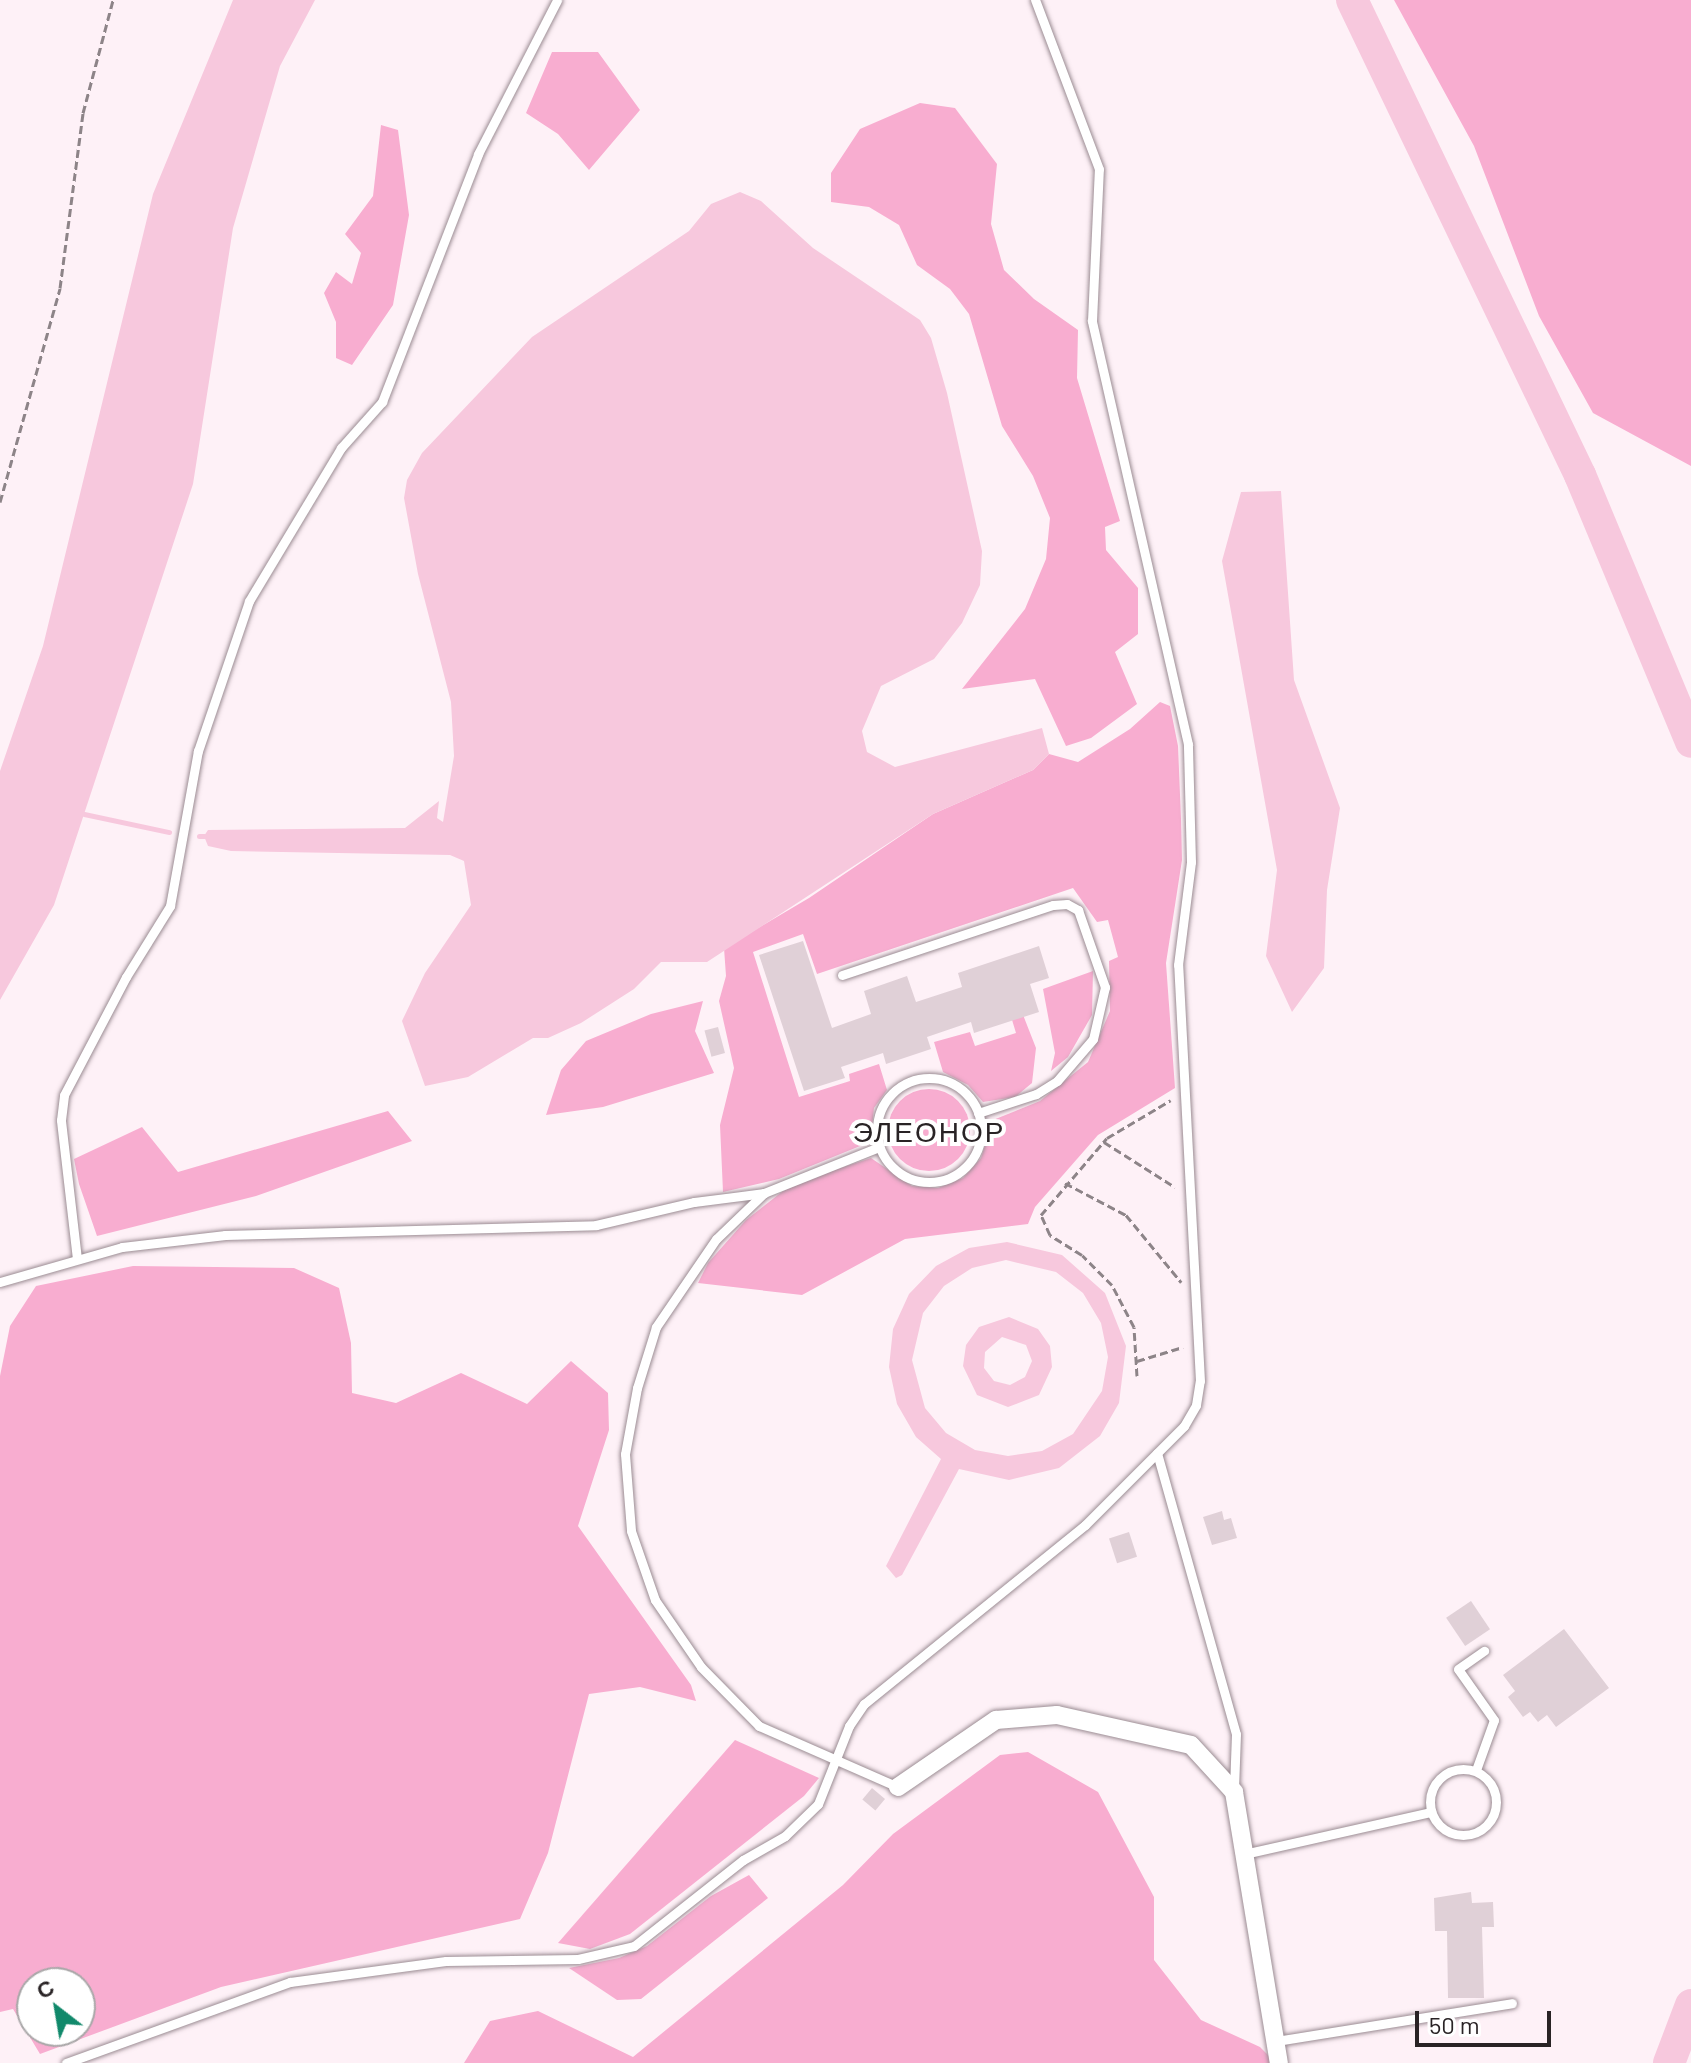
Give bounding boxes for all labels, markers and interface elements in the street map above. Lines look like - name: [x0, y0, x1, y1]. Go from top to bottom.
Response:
- district label: ЭЛЕОНОР: [853, 1114, 1005, 1148]
- north arrow: [16, 1967, 96, 2047]
- text: С: [31, 1973, 58, 2003]
- scale bar: [1419, 1995, 1555, 2045]
- text: 50 m: [1429, 2010, 1480, 2039]

